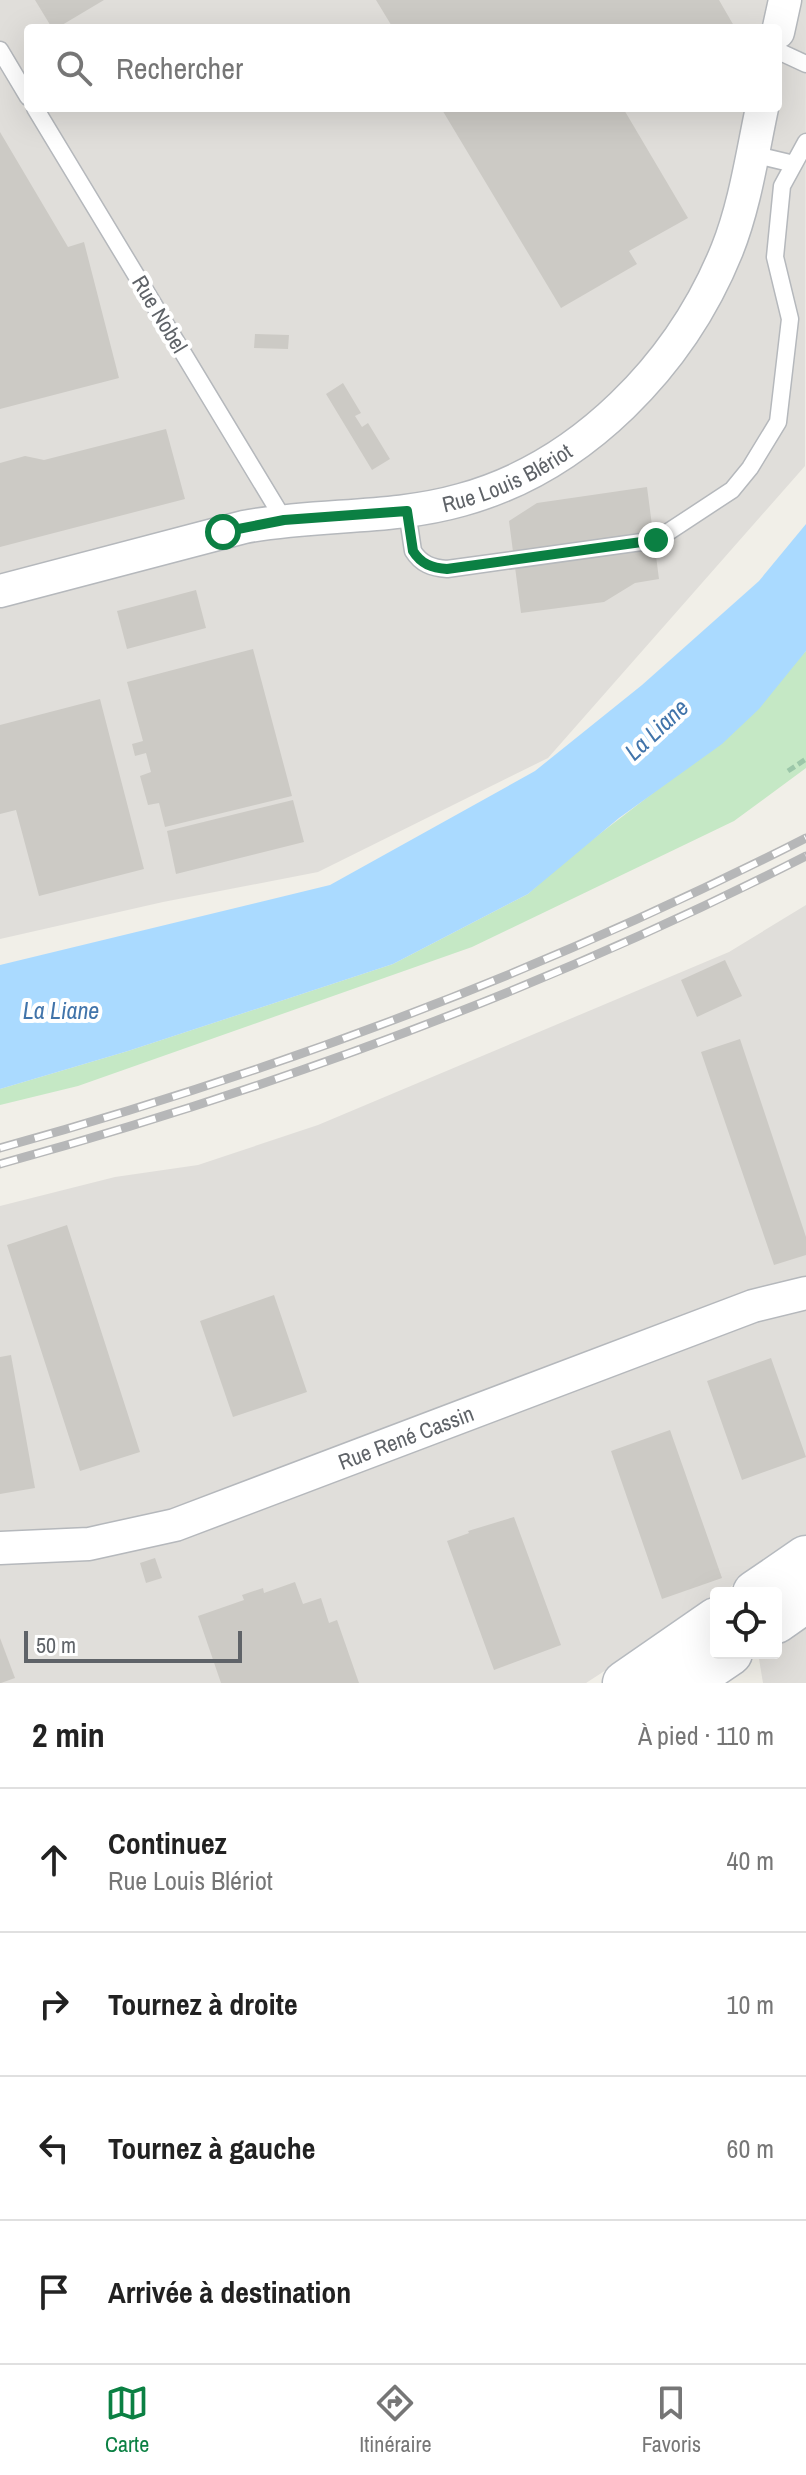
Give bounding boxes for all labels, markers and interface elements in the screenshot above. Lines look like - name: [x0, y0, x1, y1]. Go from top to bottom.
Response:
- search box: [24, 24, 782, 112]
- icon: search: [52, 46, 96, 90]
- text: Rechercher: [116, 48, 243, 88]
- street label: Rue Nobel: [125, 270, 195, 358]
- street label: Rue Louis Blériot: [439, 436, 578, 519]
- route start: [205, 514, 241, 550]
- route end: [638, 522, 674, 558]
- water label: La Liane: [617, 691, 695, 767]
- water label: La Liane: [23, 994, 99, 1026]
- street label: Rue René Cassin: [334, 1398, 478, 1477]
- map controls: [710, 1587, 782, 1659]
- button: locate: [710, 1587, 782, 1659]
- scale bar: [24, 1627, 242, 1663]
- text: 50 m: [36, 1630, 76, 1660]
- text: 2 min: [32, 1712, 105, 1758]
- text: À pied · 110 m: [638, 1718, 774, 1753]
- text: Continuez: [108, 1823, 227, 1863]
- icon: ahead: [32, 1838, 76, 1882]
- text: 40 m: [727, 1843, 774, 1878]
- text: Rue Louis Blériot: [108, 1863, 273, 1898]
- icon: right: [32, 1982, 76, 2026]
- text: Tournez à droite: [108, 1984, 298, 2024]
- text: 10 m: [727, 1987, 774, 2022]
- icon: left: [32, 2126, 76, 2170]
- text: Tournez à gauche: [108, 2128, 315, 2168]
- text: 60 m: [727, 2131, 774, 2166]
- icon: arrive: [32, 2270, 76, 2314]
- text: Arrivée à destination: [108, 2272, 351, 2312]
- tab: Carte: [105, 2381, 149, 2459]
- tab: Itinéraire: [359, 2381, 432, 2459]
- tab: Favoris: [642, 2381, 701, 2459]

